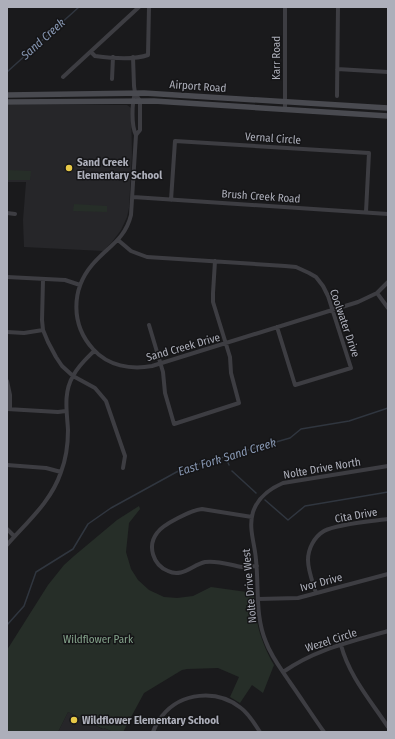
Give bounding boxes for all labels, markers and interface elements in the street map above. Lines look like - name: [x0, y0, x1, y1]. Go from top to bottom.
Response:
- water label: Sand Creek: [17, 16, 68, 63]
- street label: Karr Road: [270, 36, 283, 80]
- street label: Airport Road: [169, 78, 227, 95]
- street label: Vernal Circle: [245, 130, 301, 147]
- place label: Sand Creek Elementary School: [77, 156, 163, 182]
- marker: Sand Creek Elementary School: [64, 163, 74, 173]
- street label: Brush Creek Road: [221, 187, 301, 206]
- street label: Coolwater Drive: [327, 288, 362, 359]
- street label: Sand Creek Drive: [145, 331, 221, 364]
- water label: East Fork Sand Creek: [176, 435, 278, 479]
- street label: Nolte Drive North: [282, 455, 362, 482]
- street label: Cita Drive: [334, 505, 378, 526]
- street label: Nolte Drive West: [240, 548, 259, 624]
- street label: Ivor Drive: [299, 571, 344, 594]
- street label: Wezel Circle: [304, 626, 359, 655]
- park label: Wildflower Park: [63, 633, 134, 646]
- place label: Wildflower Elementary School: [82, 714, 220, 727]
- marker: Wildflower Elementary School: [69, 715, 79, 725]

